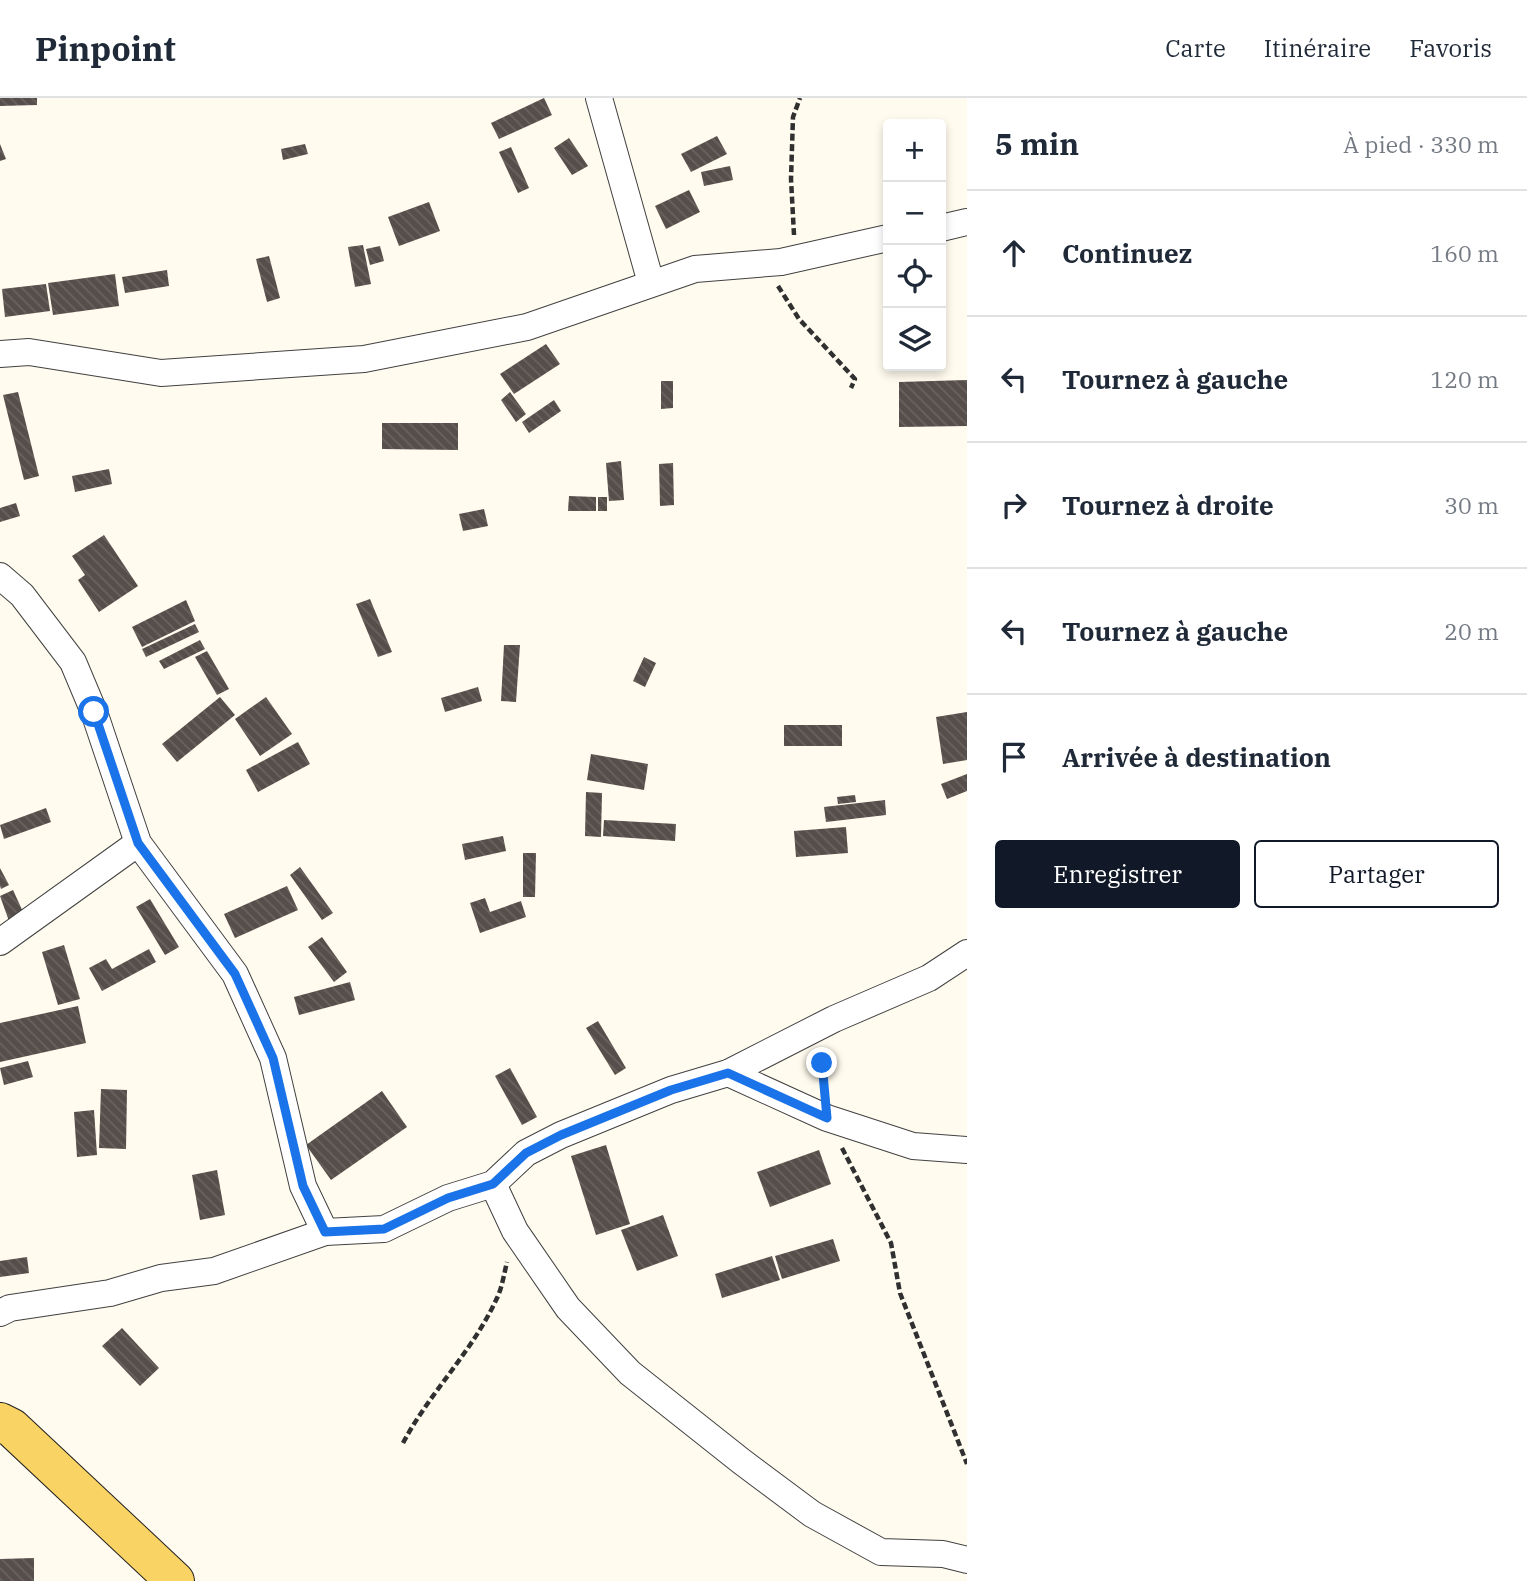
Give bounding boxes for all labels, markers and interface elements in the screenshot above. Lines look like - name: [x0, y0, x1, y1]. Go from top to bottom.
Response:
- text: Pinpoint: [35, 27, 176, 70]
- text: Carte: [1165, 32, 1226, 64]
- text: Itinéraire: [1264, 32, 1371, 64]
- text: Favoris: [1409, 32, 1492, 64]
- map controls: [883, 119, 946, 371]
- button: +: [883, 119, 946, 182]
- text: 5 min: [995, 124, 1079, 163]
- text: À pied · 330 m: [1343, 129, 1499, 159]
- button: −: [883, 182, 946, 245]
- icon: ahead: [995, 234, 1033, 272]
- text: Continuez: [1062, 236, 1192, 270]
- text: 160 m: [1430, 238, 1499, 268]
- button: locate: [883, 245, 946, 308]
- button: layers: [883, 308, 946, 371]
- icon: left: [995, 360, 1033, 398]
- text: Tournez à gauche: [1062, 362, 1288, 396]
- text: 120 m: [1430, 364, 1499, 394]
- icon: right: [995, 486, 1033, 524]
- text: Tournez à droite: [1062, 488, 1274, 522]
- text: 30 m: [1444, 490, 1499, 520]
- icon: left: [995, 612, 1033, 650]
- text: Tournez à gauche: [1062, 614, 1288, 648]
- text: 20 m: [1444, 616, 1499, 646]
- route start: [78, 696, 109, 727]
- icon: arrive: [995, 738, 1033, 776]
- text: Arrivée à destination: [1062, 740, 1331, 774]
- button: Enregistrer: [995, 840, 1240, 908]
- button: Partager: [1254, 840, 1499, 908]
- route end: [806, 1047, 837, 1078]

